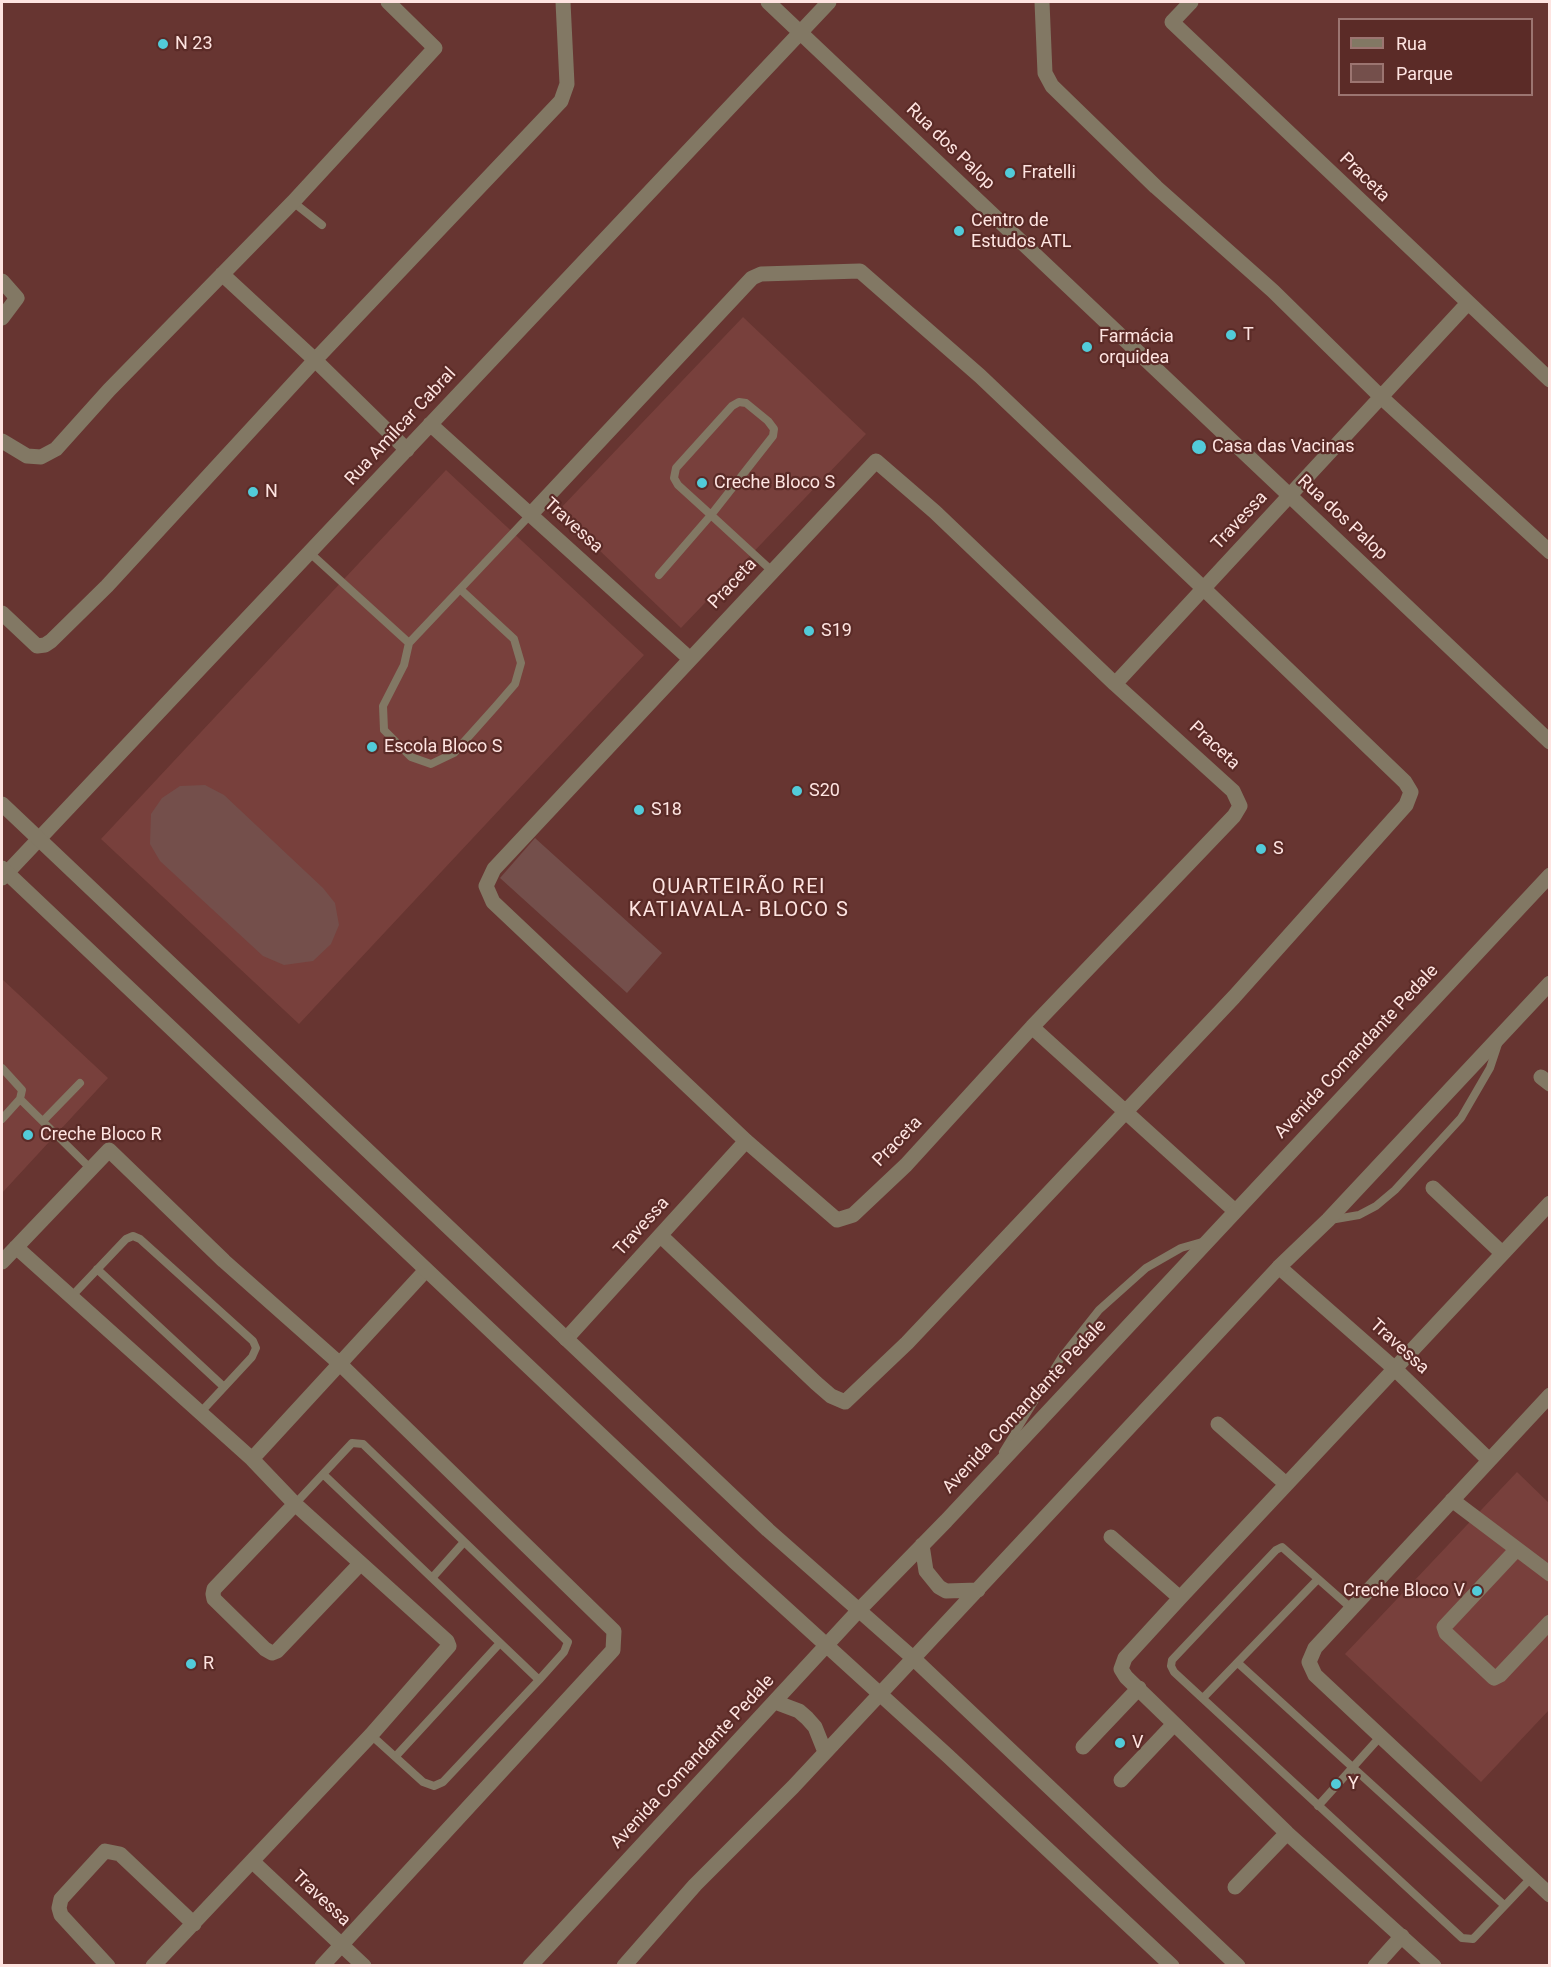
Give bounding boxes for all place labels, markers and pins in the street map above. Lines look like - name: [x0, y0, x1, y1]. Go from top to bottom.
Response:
- place label: N 23: [175, 33, 213, 55]
- marker: N 23: [156, 37, 170, 51]
- place label: Fratelli: [1022, 162, 1076, 184]
- marker: Fratelli: [1003, 166, 1017, 180]
- place label: Centro de Estudos ATL: [971, 210, 1072, 252]
- marker: Centro de Estudos ATL: [952, 224, 966, 238]
- place label: T: [1243, 324, 1254, 346]
- place label: Farmácia orquidea: [1099, 326, 1174, 368]
- marker: T: [1224, 328, 1238, 342]
- marker: Farmácia orquidea: [1080, 340, 1094, 354]
- place label: Casa das Vacinas: [1212, 436, 1354, 458]
- marker: Casa das Vacinas: [1190, 438, 1208, 456]
- place label: Creche Bloco S: [714, 472, 835, 494]
- marker: Creche Bloco S: [695, 476, 709, 490]
- place label: N: [265, 481, 278, 503]
- marker: N: [246, 485, 260, 499]
- place label: S19: [821, 620, 852, 642]
- marker: S19: [802, 624, 816, 638]
- place label: Escola Bloco S: [384, 736, 503, 758]
- marker: Escola Bloco S: [365, 740, 379, 754]
- place label: S20: [809, 780, 840, 802]
- marker: S20: [790, 784, 804, 798]
- place label: S18: [651, 799, 682, 821]
- marker: S18: [632, 803, 646, 817]
- place label: S: [1273, 838, 1284, 860]
- marker: S: [1254, 842, 1268, 856]
- place label: Creche Bloco R: [40, 1124, 162, 1146]
- marker: Creche Bloco R: [21, 1128, 35, 1142]
- place label: Creche Bloco V: [1343, 1580, 1465, 1602]
- marker: Creche Bloco V: [1470, 1584, 1484, 1598]
- place label: R: [203, 1653, 214, 1675]
- marker: R: [184, 1657, 198, 1671]
- place label: V: [1132, 1732, 1143, 1754]
- marker: V: [1113, 1736, 1127, 1750]
- place label: Y: [1348, 1773, 1359, 1795]
- marker: Y: [1329, 1777, 1343, 1791]

